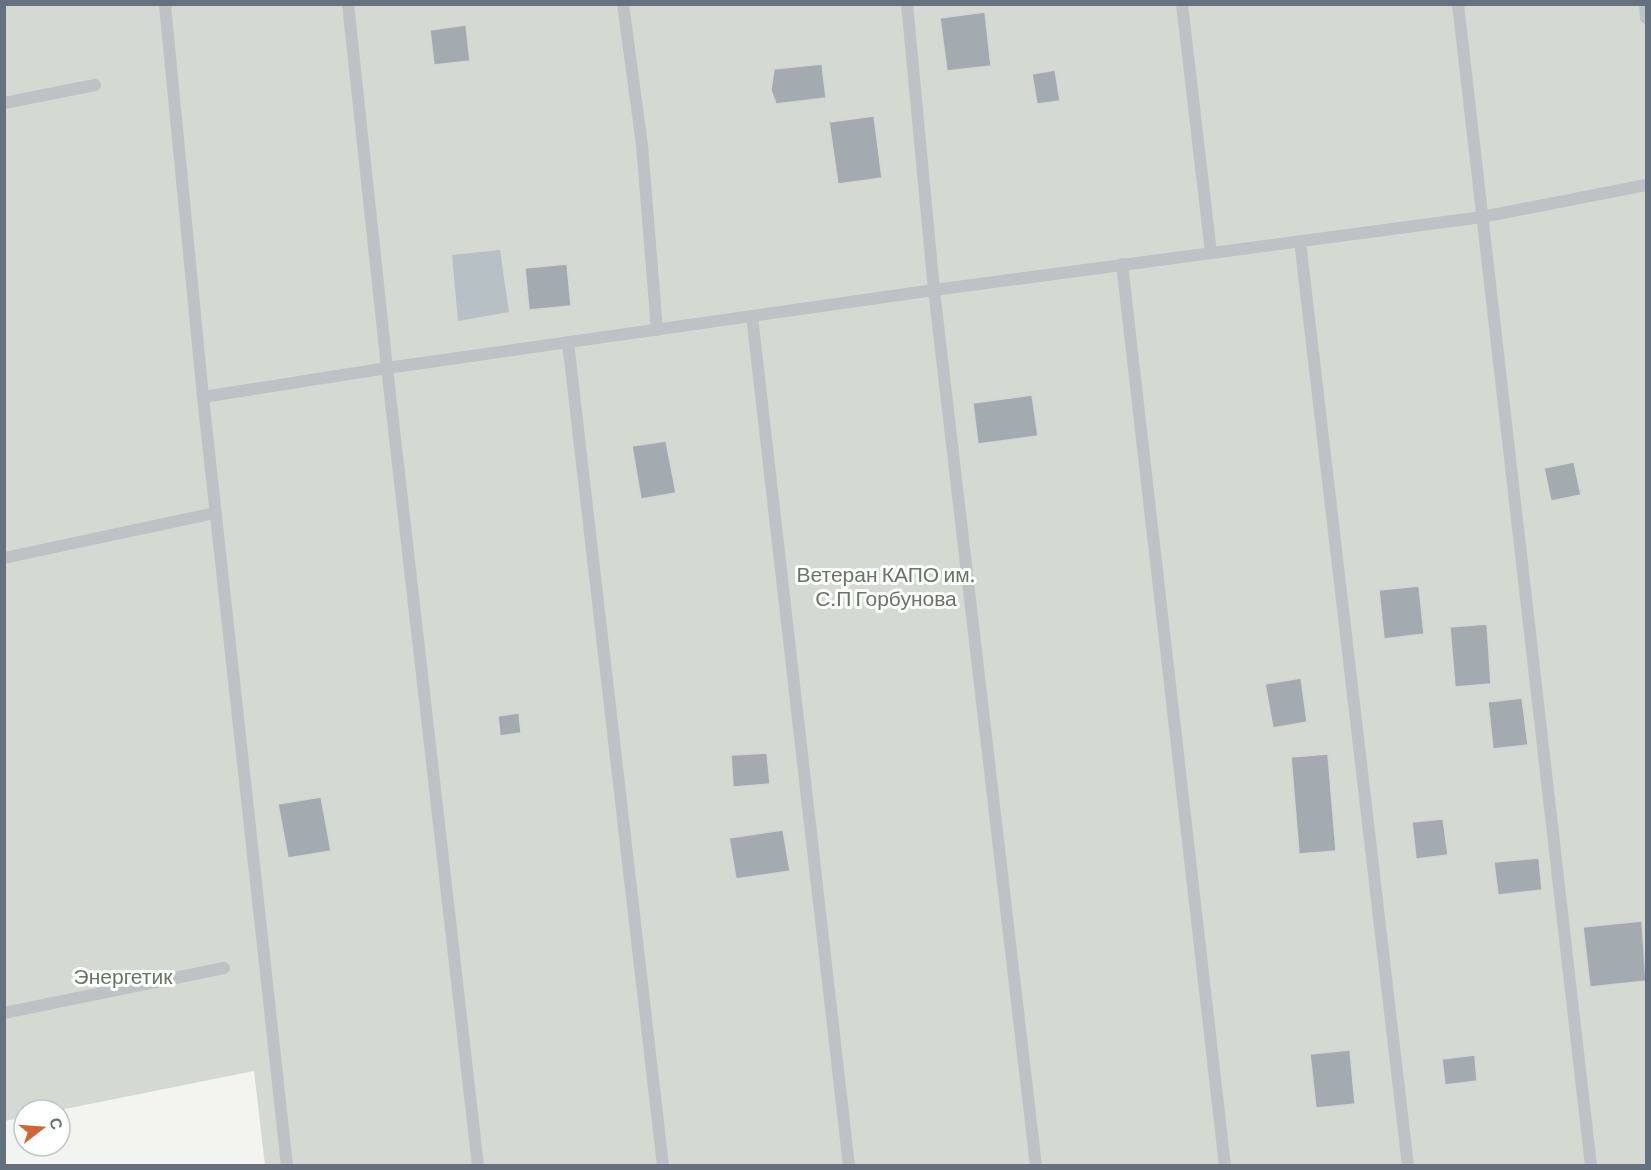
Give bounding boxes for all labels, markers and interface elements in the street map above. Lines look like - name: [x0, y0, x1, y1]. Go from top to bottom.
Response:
- park label: Ветеран КАПО им. С.П Горбунова: [797, 561, 975, 610]
- park label: Энергетик: [74, 963, 173, 988]
- north arrow: [12, 1098, 72, 1158]
- text: С: [46, 1115, 68, 1132]

